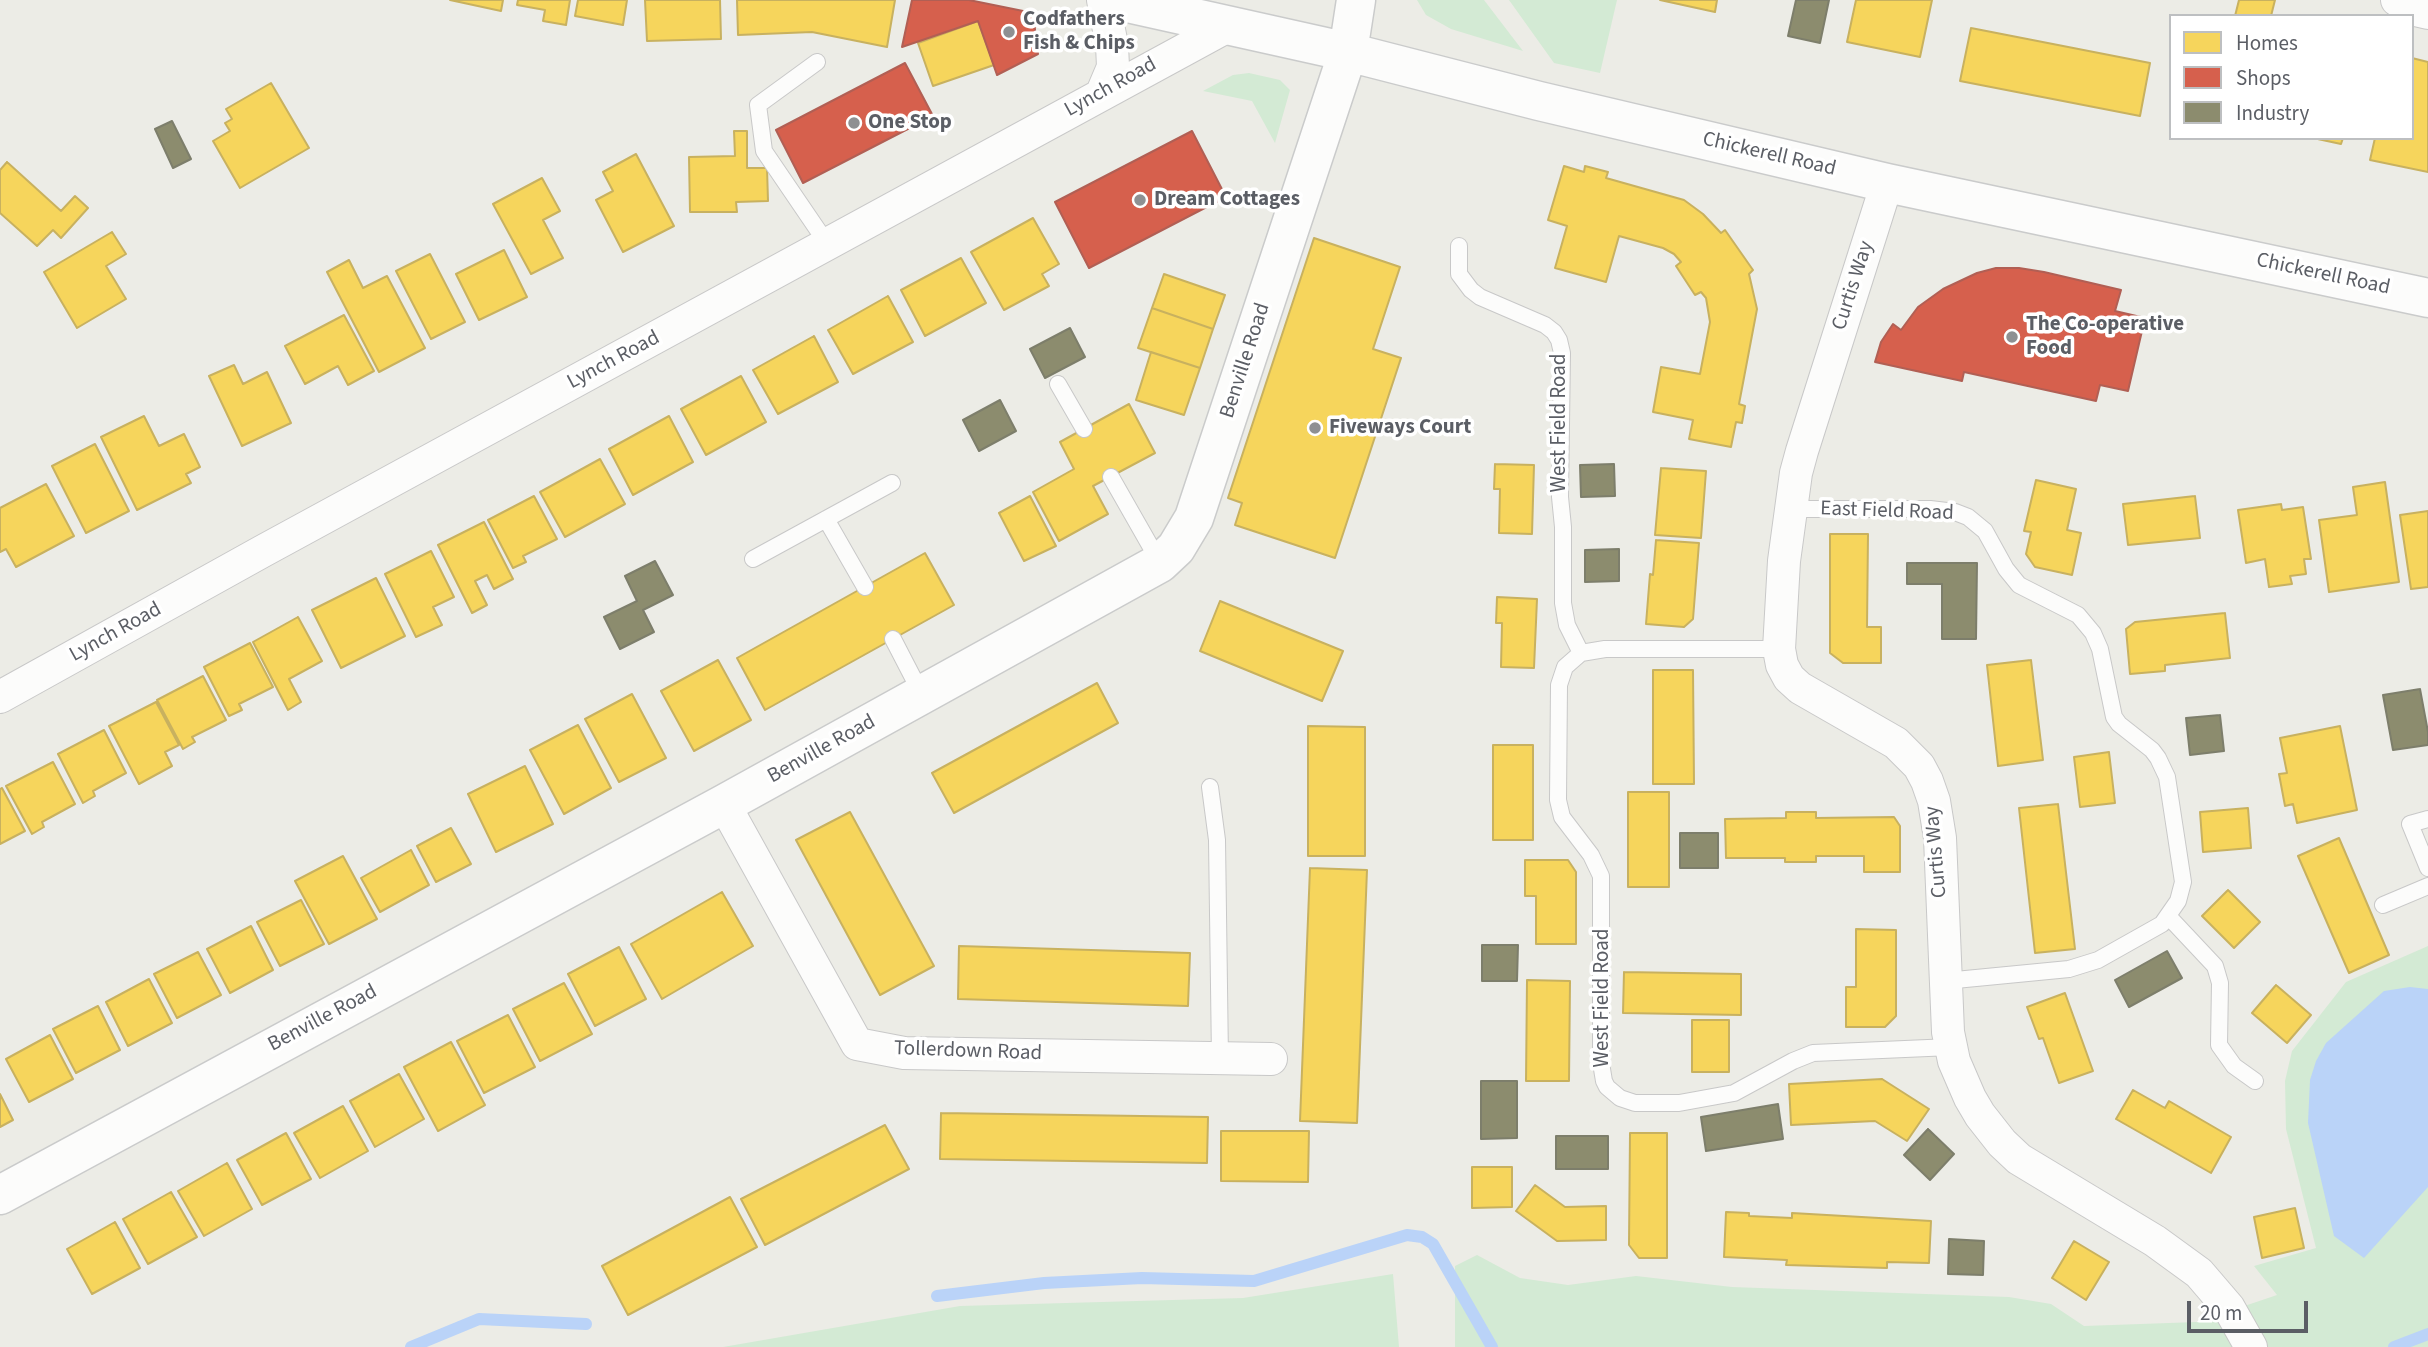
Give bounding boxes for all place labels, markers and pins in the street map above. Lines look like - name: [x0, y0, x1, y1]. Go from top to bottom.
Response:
- place label: Codfathers Fish & Chips: [1023, 7, 1135, 57]
- marker: Codfathers Fish & Chips: [1001, 24, 1017, 40]
- place label: One Stop: [868, 110, 952, 136]
- marker: One Stop: [846, 115, 862, 131]
- place label: Dream Cottages: [1154, 187, 1300, 213]
- marker: Dream Cottages: [1132, 192, 1148, 208]
- place label: The Co-operative Food: [2026, 312, 2184, 362]
- marker: The Co-operative Food: [2004, 329, 2020, 345]
- place label: Fiveways Court: [1329, 415, 1471, 441]
- marker: Fiveways Court: [1307, 420, 1323, 436]

